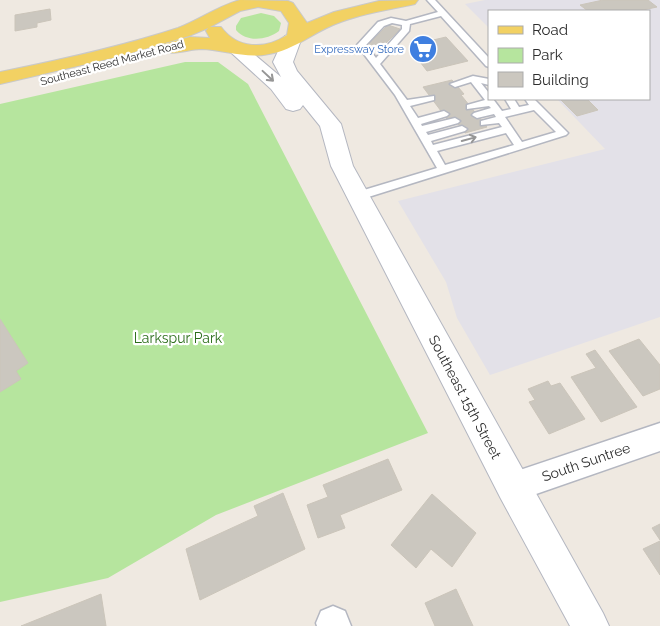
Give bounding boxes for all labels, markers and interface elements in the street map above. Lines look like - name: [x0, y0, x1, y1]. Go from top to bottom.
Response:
- legend: [488, 10, 650, 100]
- text: Road: [532, 21, 568, 39]
- supermarket icon: Expressway Store: [408, 34, 438, 64]
- street label: Southeast Reed Market Road: [39, 38, 185, 88]
- place label: Expressway Store: [314, 43, 405, 56]
- text: Park: [532, 46, 563, 64]
- one-way arrow: [262, 70, 275, 82]
- text: Building: [532, 71, 589, 89]
- one-way arrow: [461, 134, 477, 143]
- park label: Larkspur Park: [134, 330, 223, 346]
- street label: Southeast 15th Street: [426, 332, 505, 462]
- street label: South Suntree: [540, 439, 632, 485]

